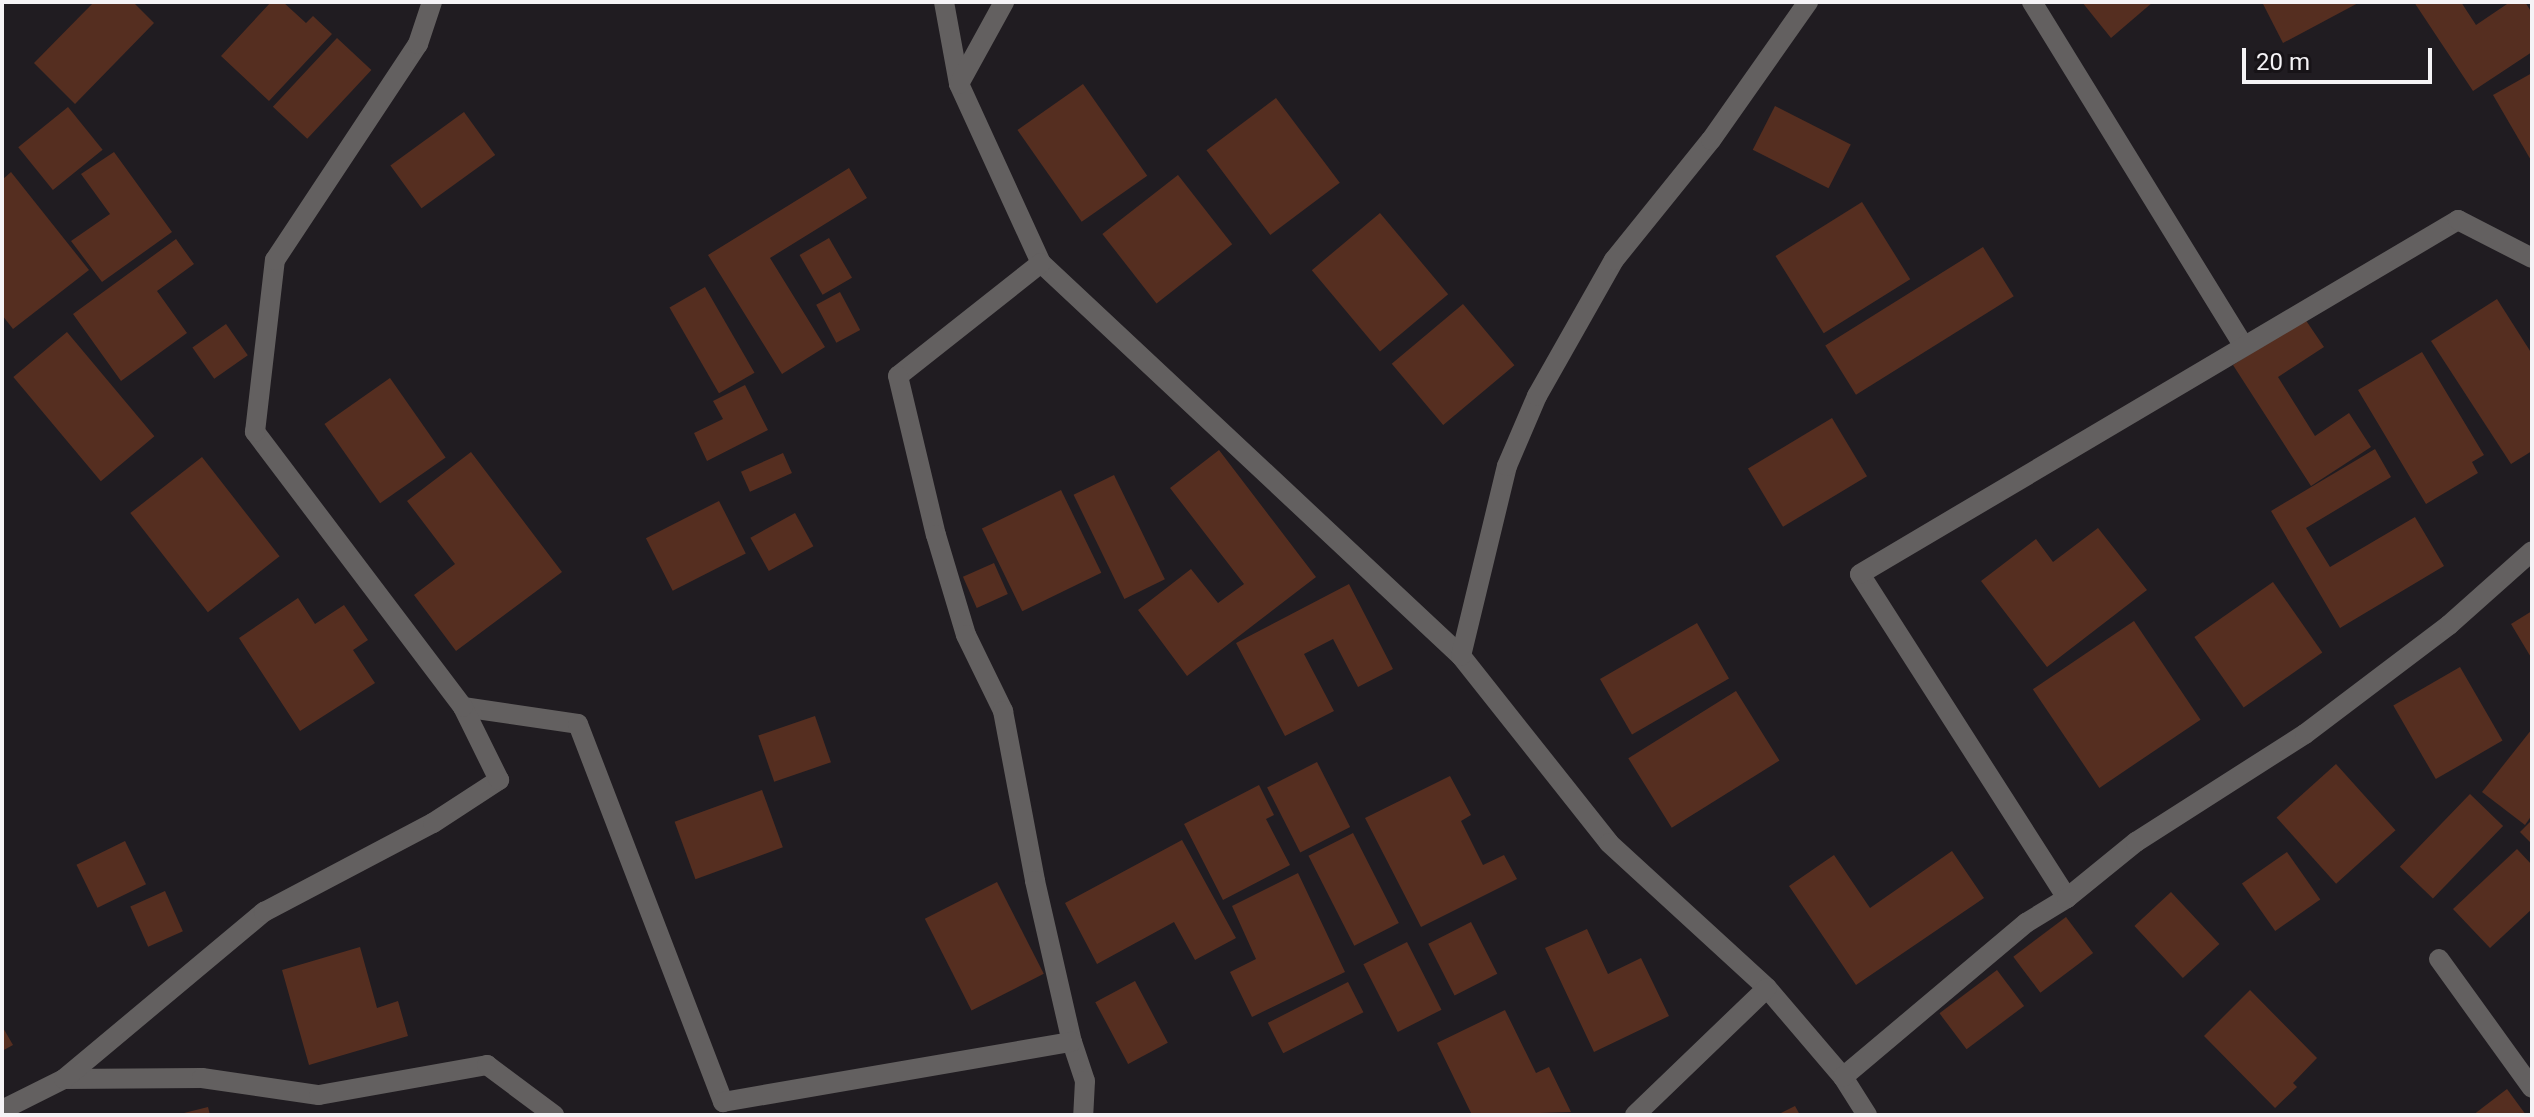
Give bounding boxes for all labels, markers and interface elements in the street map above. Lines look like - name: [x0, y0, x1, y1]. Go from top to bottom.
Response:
- scale bar: [2246, 32, 2436, 82]
- text: 20 m: [2256, 48, 2310, 76]

